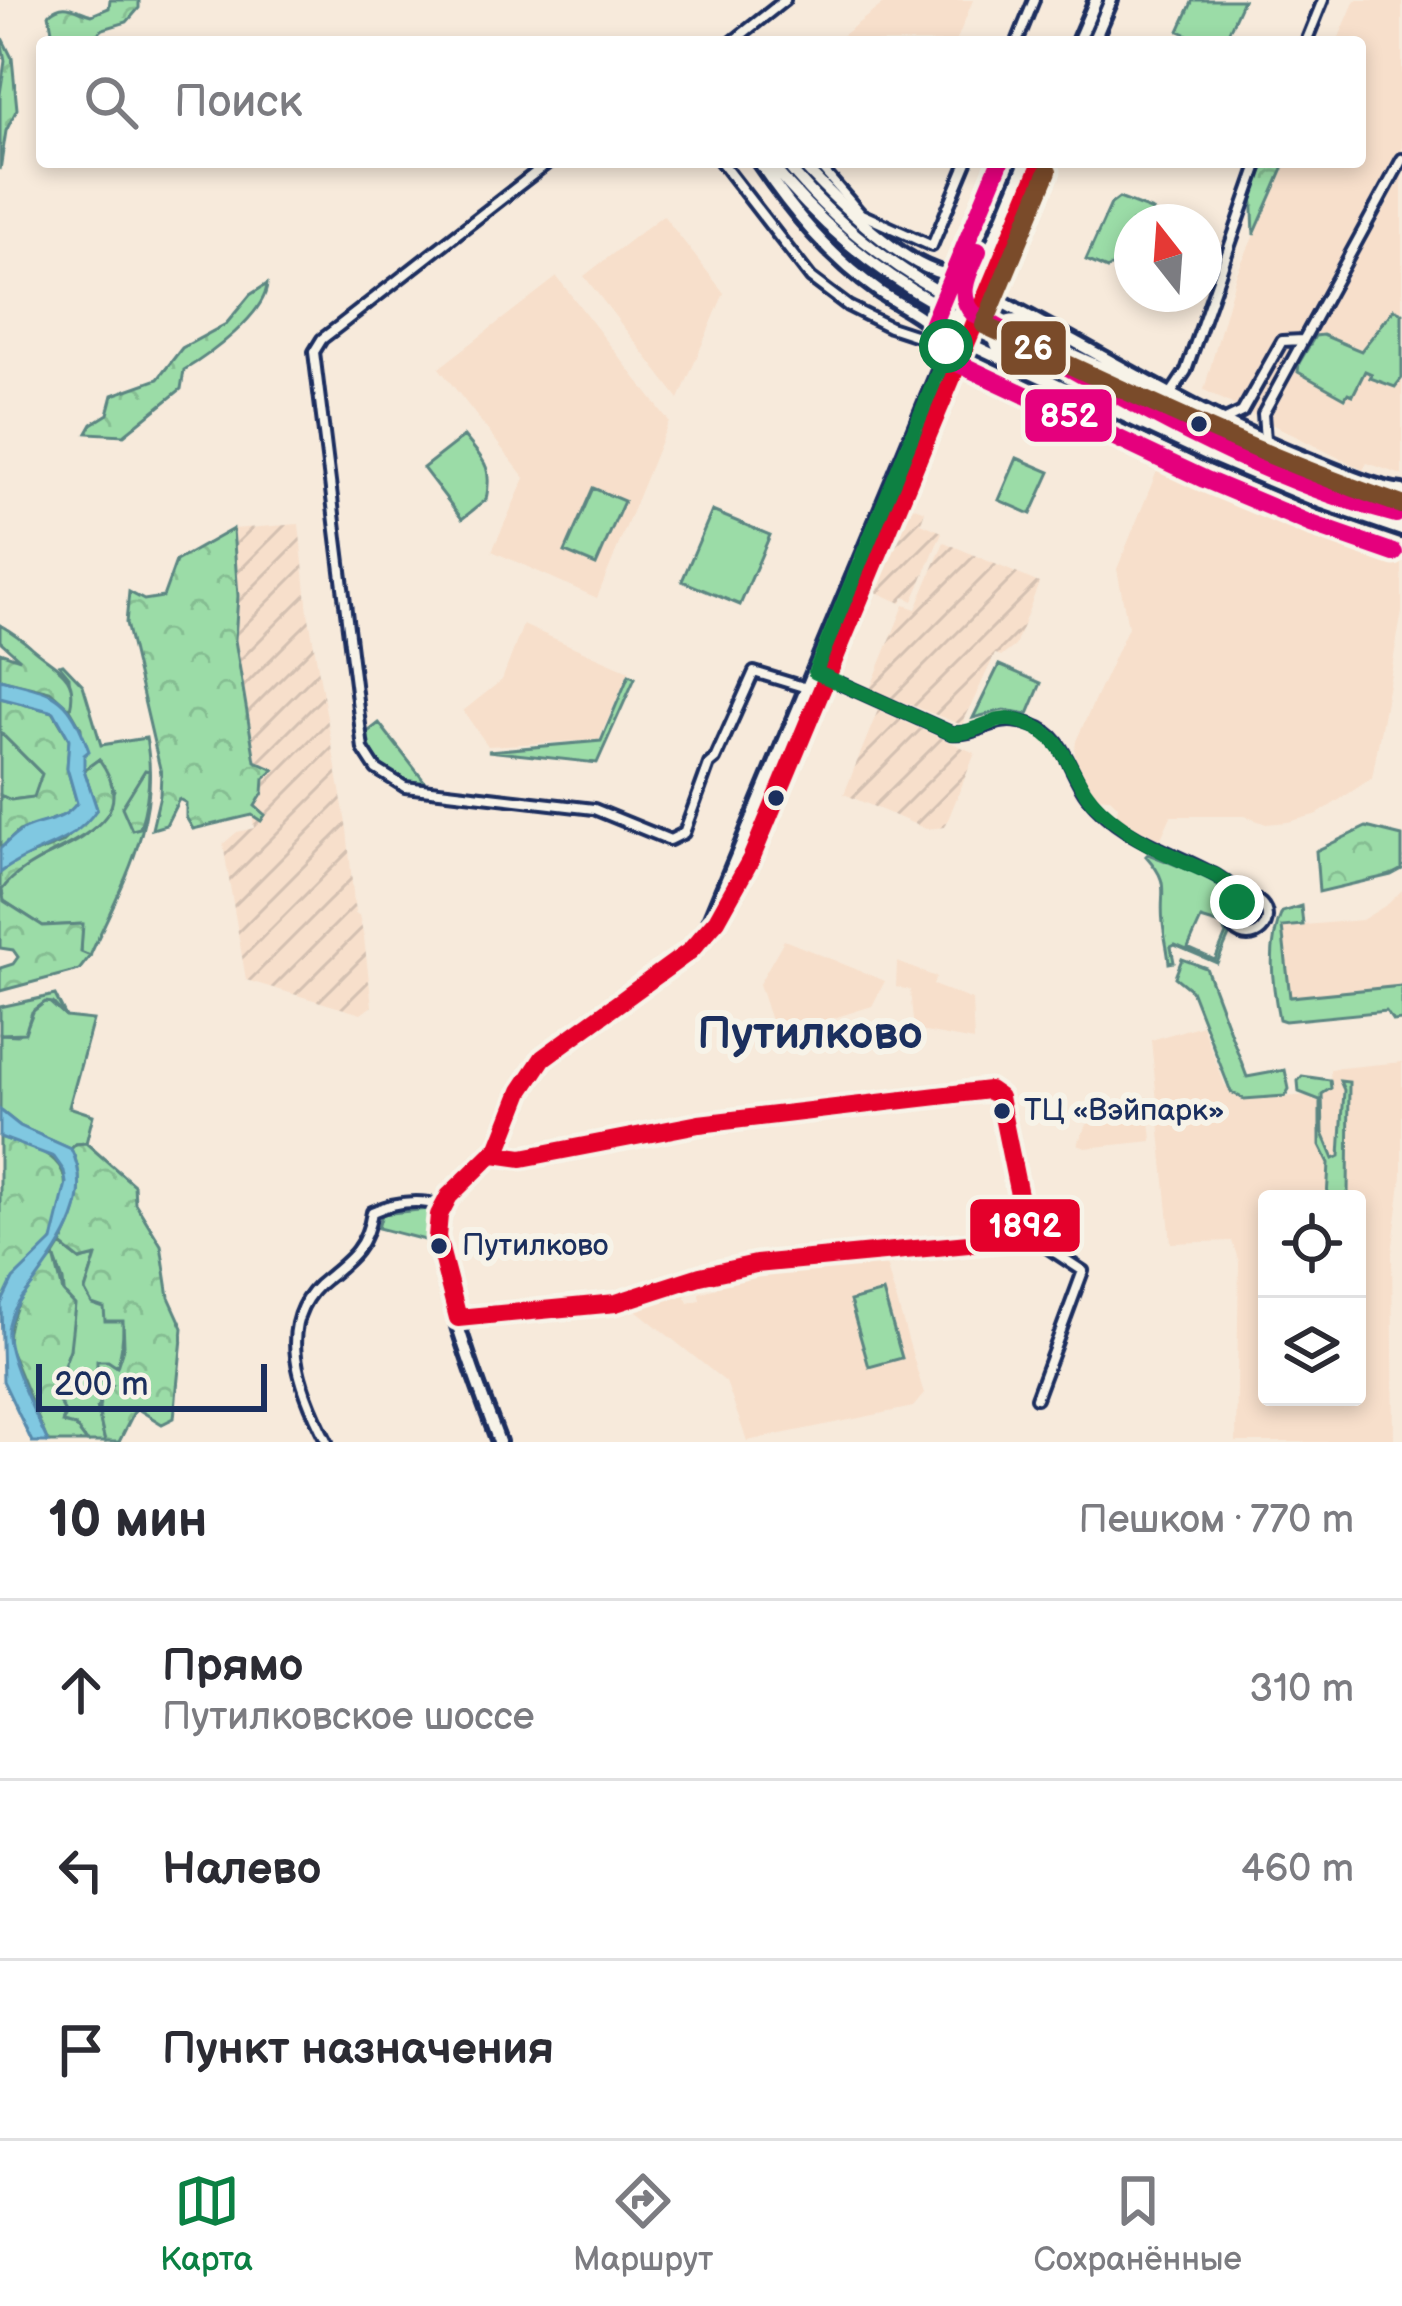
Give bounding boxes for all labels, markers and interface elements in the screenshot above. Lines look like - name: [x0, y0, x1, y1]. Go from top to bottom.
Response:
- search box: [36, 36, 1366, 168]
- icon: search: [78, 69, 144, 135]
- text: Поиск: [174, 75, 302, 130]
- north arrow: [1114, 204, 1222, 312]
- route start: [919, 319, 973, 373]
- line badge: 26: [999, 319, 1068, 377]
- text: 26: [1013, 329, 1053, 369]
- line badge: 852: [1023, 387, 1114, 444]
- text: 852: [1040, 397, 1099, 437]
- unlabelled marker: [1188, 413, 1210, 435]
- unlabelled marker: [765, 787, 787, 809]
- route end: [1210, 875, 1264, 929]
- district label: Путилково: [697, 1007, 923, 1062]
- place label: ТЦ «Вэйпарк»: [1024, 1093, 1225, 1129]
- marker: ТЦ «Вэйпарк»: [991, 1100, 1013, 1122]
- map controls: [1258, 1190, 1366, 1406]
- button: locate: [1258, 1190, 1366, 1298]
- line badge: 1892: [968, 1197, 1082, 1254]
- text: 1892: [989, 1207, 1062, 1247]
- place label: Путилково: [462, 1228, 609, 1264]
- marker: Путилково: [428, 1235, 450, 1257]
- button: layers: [1258, 1298, 1366, 1406]
- scale bar: [36, 1358, 267, 1411]
- text: 200 m: [54, 1365, 148, 1405]
- text: 10 мин: [48, 1490, 207, 1551]
- text: Пешком · 770 m: [1078, 1497, 1354, 1544]
- text: Прямо: [162, 1639, 303, 1694]
- icon: ahead: [48, 1657, 114, 1723]
- text: 310 m: [1249, 1666, 1354, 1713]
- text: Путилковское шоссе: [162, 1694, 534, 1741]
- icon: left: [48, 1837, 114, 1903]
- text: Налево: [162, 1842, 321, 1897]
- text: 460 m: [1241, 1846, 1354, 1893]
- icon: arrive: [48, 2017, 114, 2083]
- text: Пункт назначения: [162, 2022, 554, 2077]
- tab: Карта: [160, 2168, 253, 2280]
- tab: Маршрут: [573, 2168, 713, 2280]
- tab: Сохранённые: [1033, 2168, 1242, 2280]

